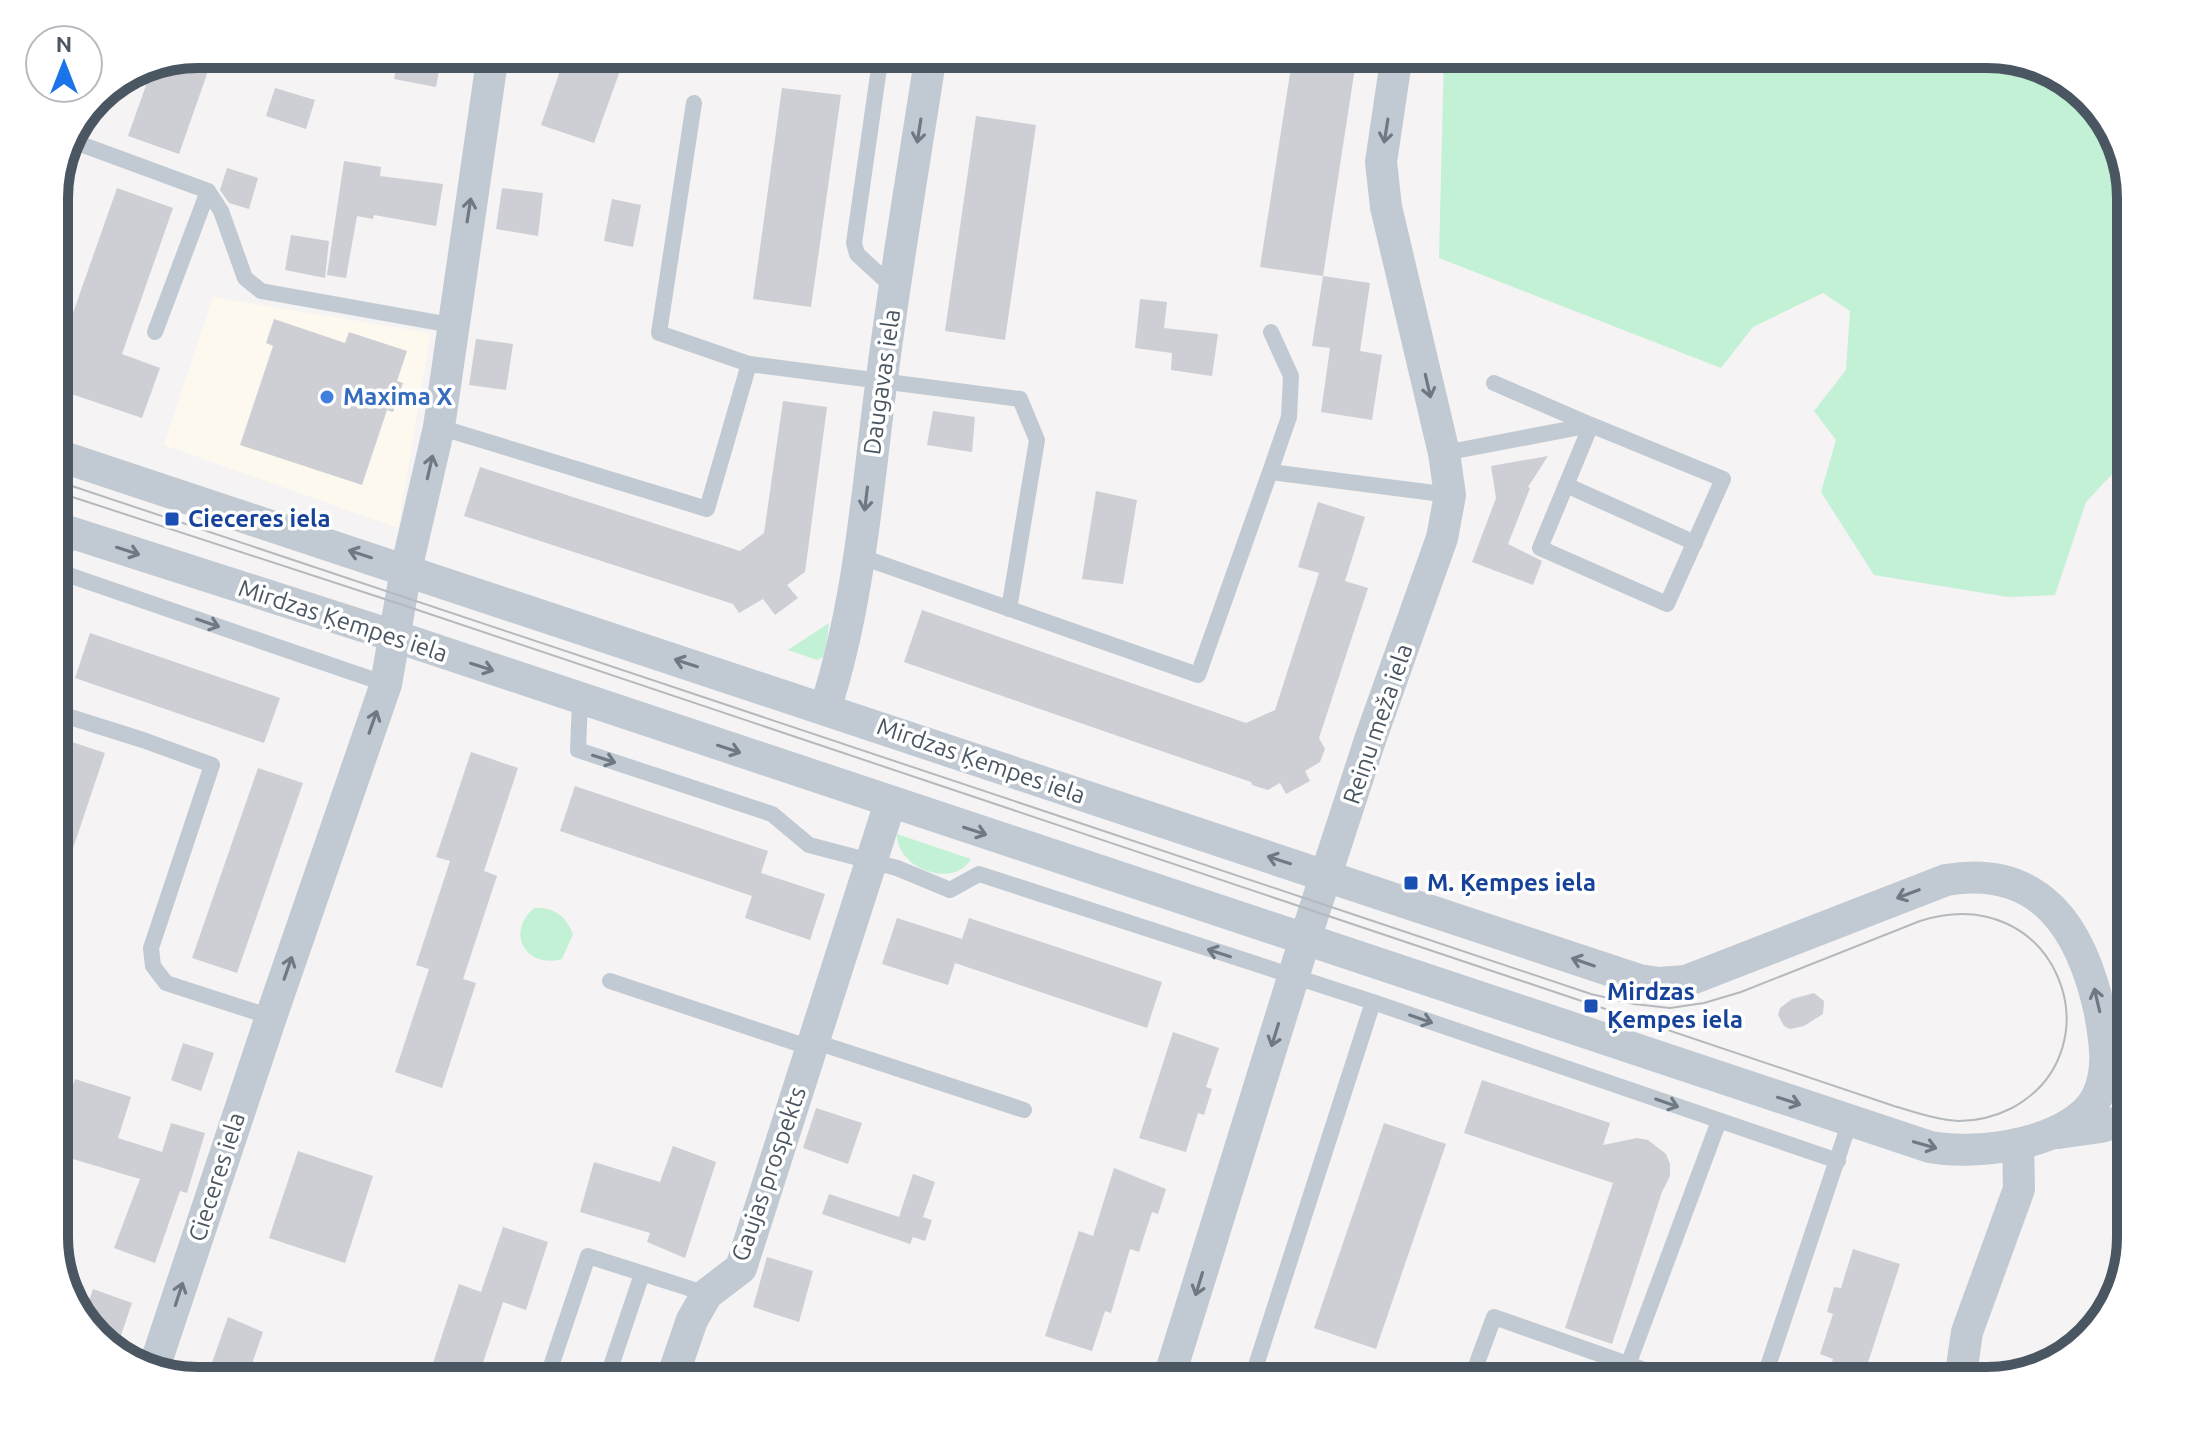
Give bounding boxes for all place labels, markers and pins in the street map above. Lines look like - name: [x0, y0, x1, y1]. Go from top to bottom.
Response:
- place label: Maxima X: [343, 383, 452, 410]
- marker: Maxima X: [318, 388, 336, 406]
- place label: Cieceres iela: [188, 505, 331, 532]
- marker: Cieceres iela: [163, 510, 181, 528]
- place label: M. Ķempes iela: [1427, 869, 1596, 896]
- marker: M. Ķempes iela: [1402, 874, 1420, 892]
- place label: Mirdzas Ķempes iela: [1607, 978, 1743, 1033]
- marker: Mirdzas Ķempes iela: [1582, 997, 1600, 1015]

